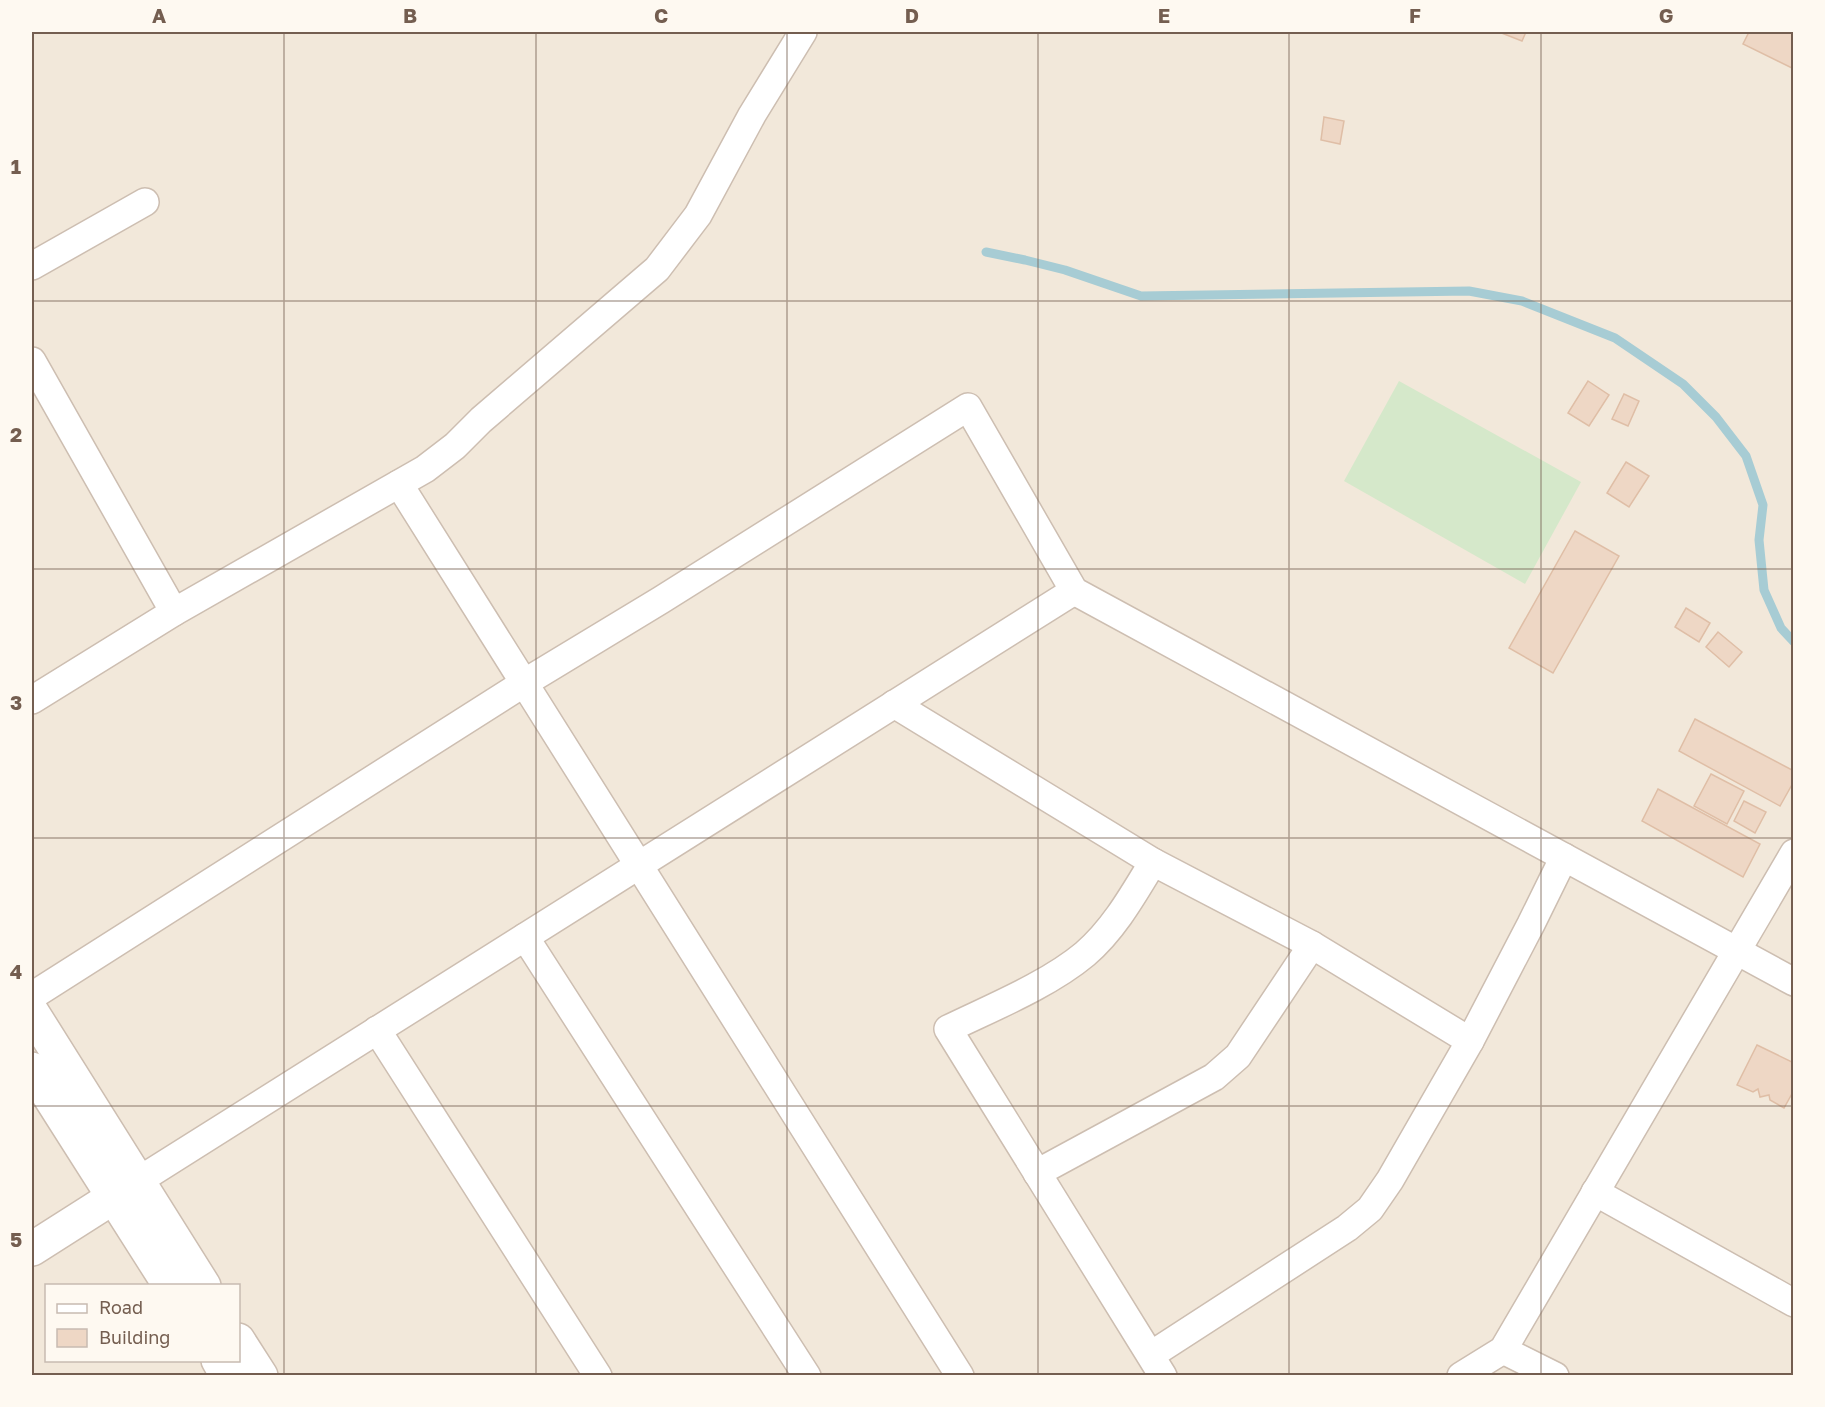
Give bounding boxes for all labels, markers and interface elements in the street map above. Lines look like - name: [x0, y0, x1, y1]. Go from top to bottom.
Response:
- text: A: [152, 3, 166, 27]
- text: B: [403, 3, 417, 27]
- text: C: [654, 3, 668, 27]
- text: D: [905, 3, 919, 27]
- text: E: [1158, 3, 1170, 27]
- text: F: [1409, 3, 1421, 27]
- text: G: [1659, 3, 1673, 27]
- text: 1: [11, 154, 21, 178]
- text: 2: [10, 422, 22, 446]
- text: 3: [10, 690, 22, 714]
- text: 4: [10, 959, 22, 983]
- text: 5: [10, 1227, 22, 1251]
- legend: [45, 1284, 240, 1362]
- text: Road: [99, 1296, 143, 1318]
- text: Building: [99, 1326, 170, 1348]

